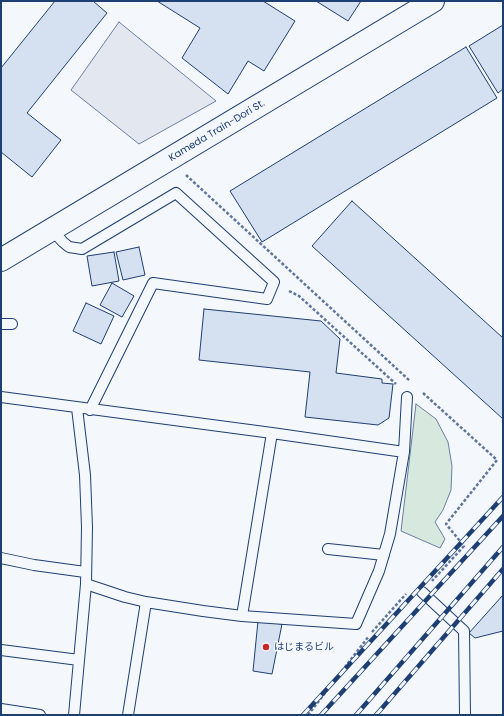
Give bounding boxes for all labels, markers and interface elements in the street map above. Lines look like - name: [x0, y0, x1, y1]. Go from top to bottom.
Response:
- street label: Kameda Train-Dori St.: [167, 98, 267, 164]
- place label: はじまるビル: [274, 641, 334, 653]
- marker: はじまるビル: [261, 642, 271, 652]

